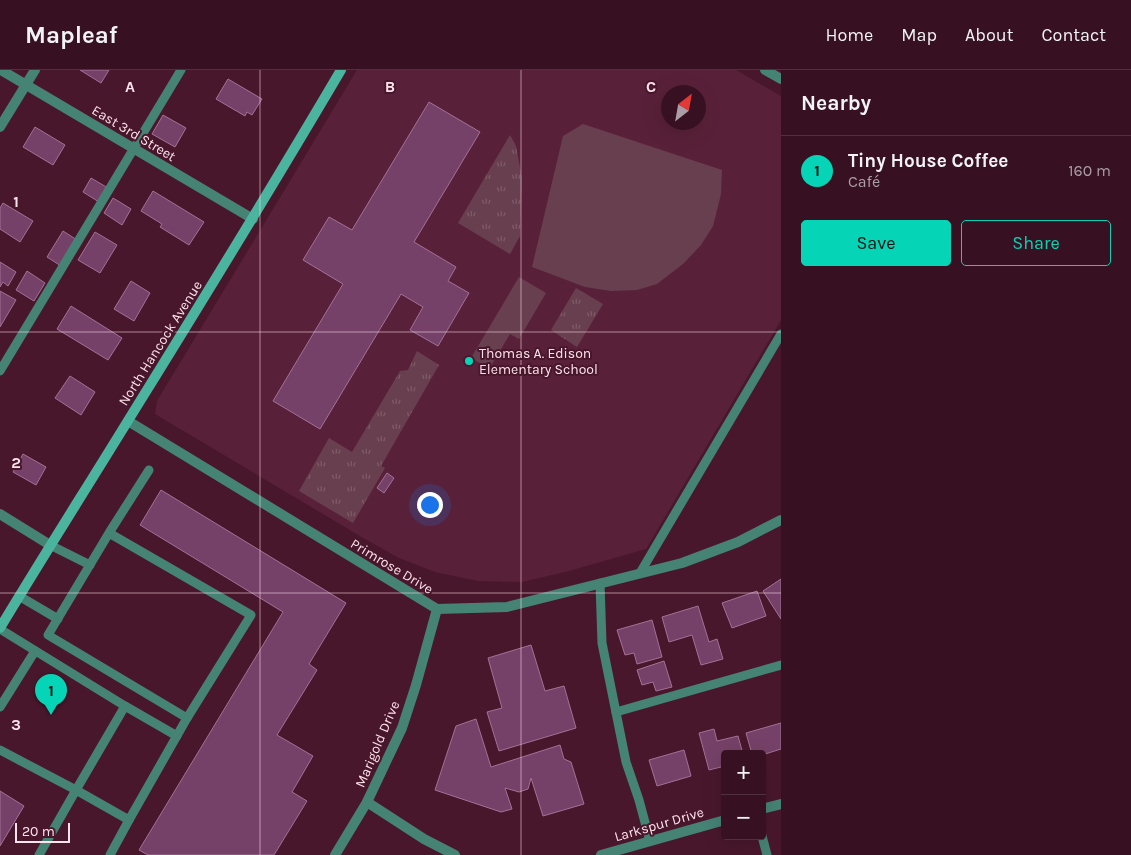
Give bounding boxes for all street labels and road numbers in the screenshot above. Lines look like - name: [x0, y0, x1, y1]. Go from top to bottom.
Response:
- street label: East 3rd Street: [89, 102, 179, 165]
- street label: North Hancock Avenue: [115, 278, 206, 409]
- street label: Primrose Drive: [347, 535, 436, 598]
- street label: Marigold Drive: [352, 698, 403, 790]
- street label: Larkspur Drive: [612, 804, 706, 845]

